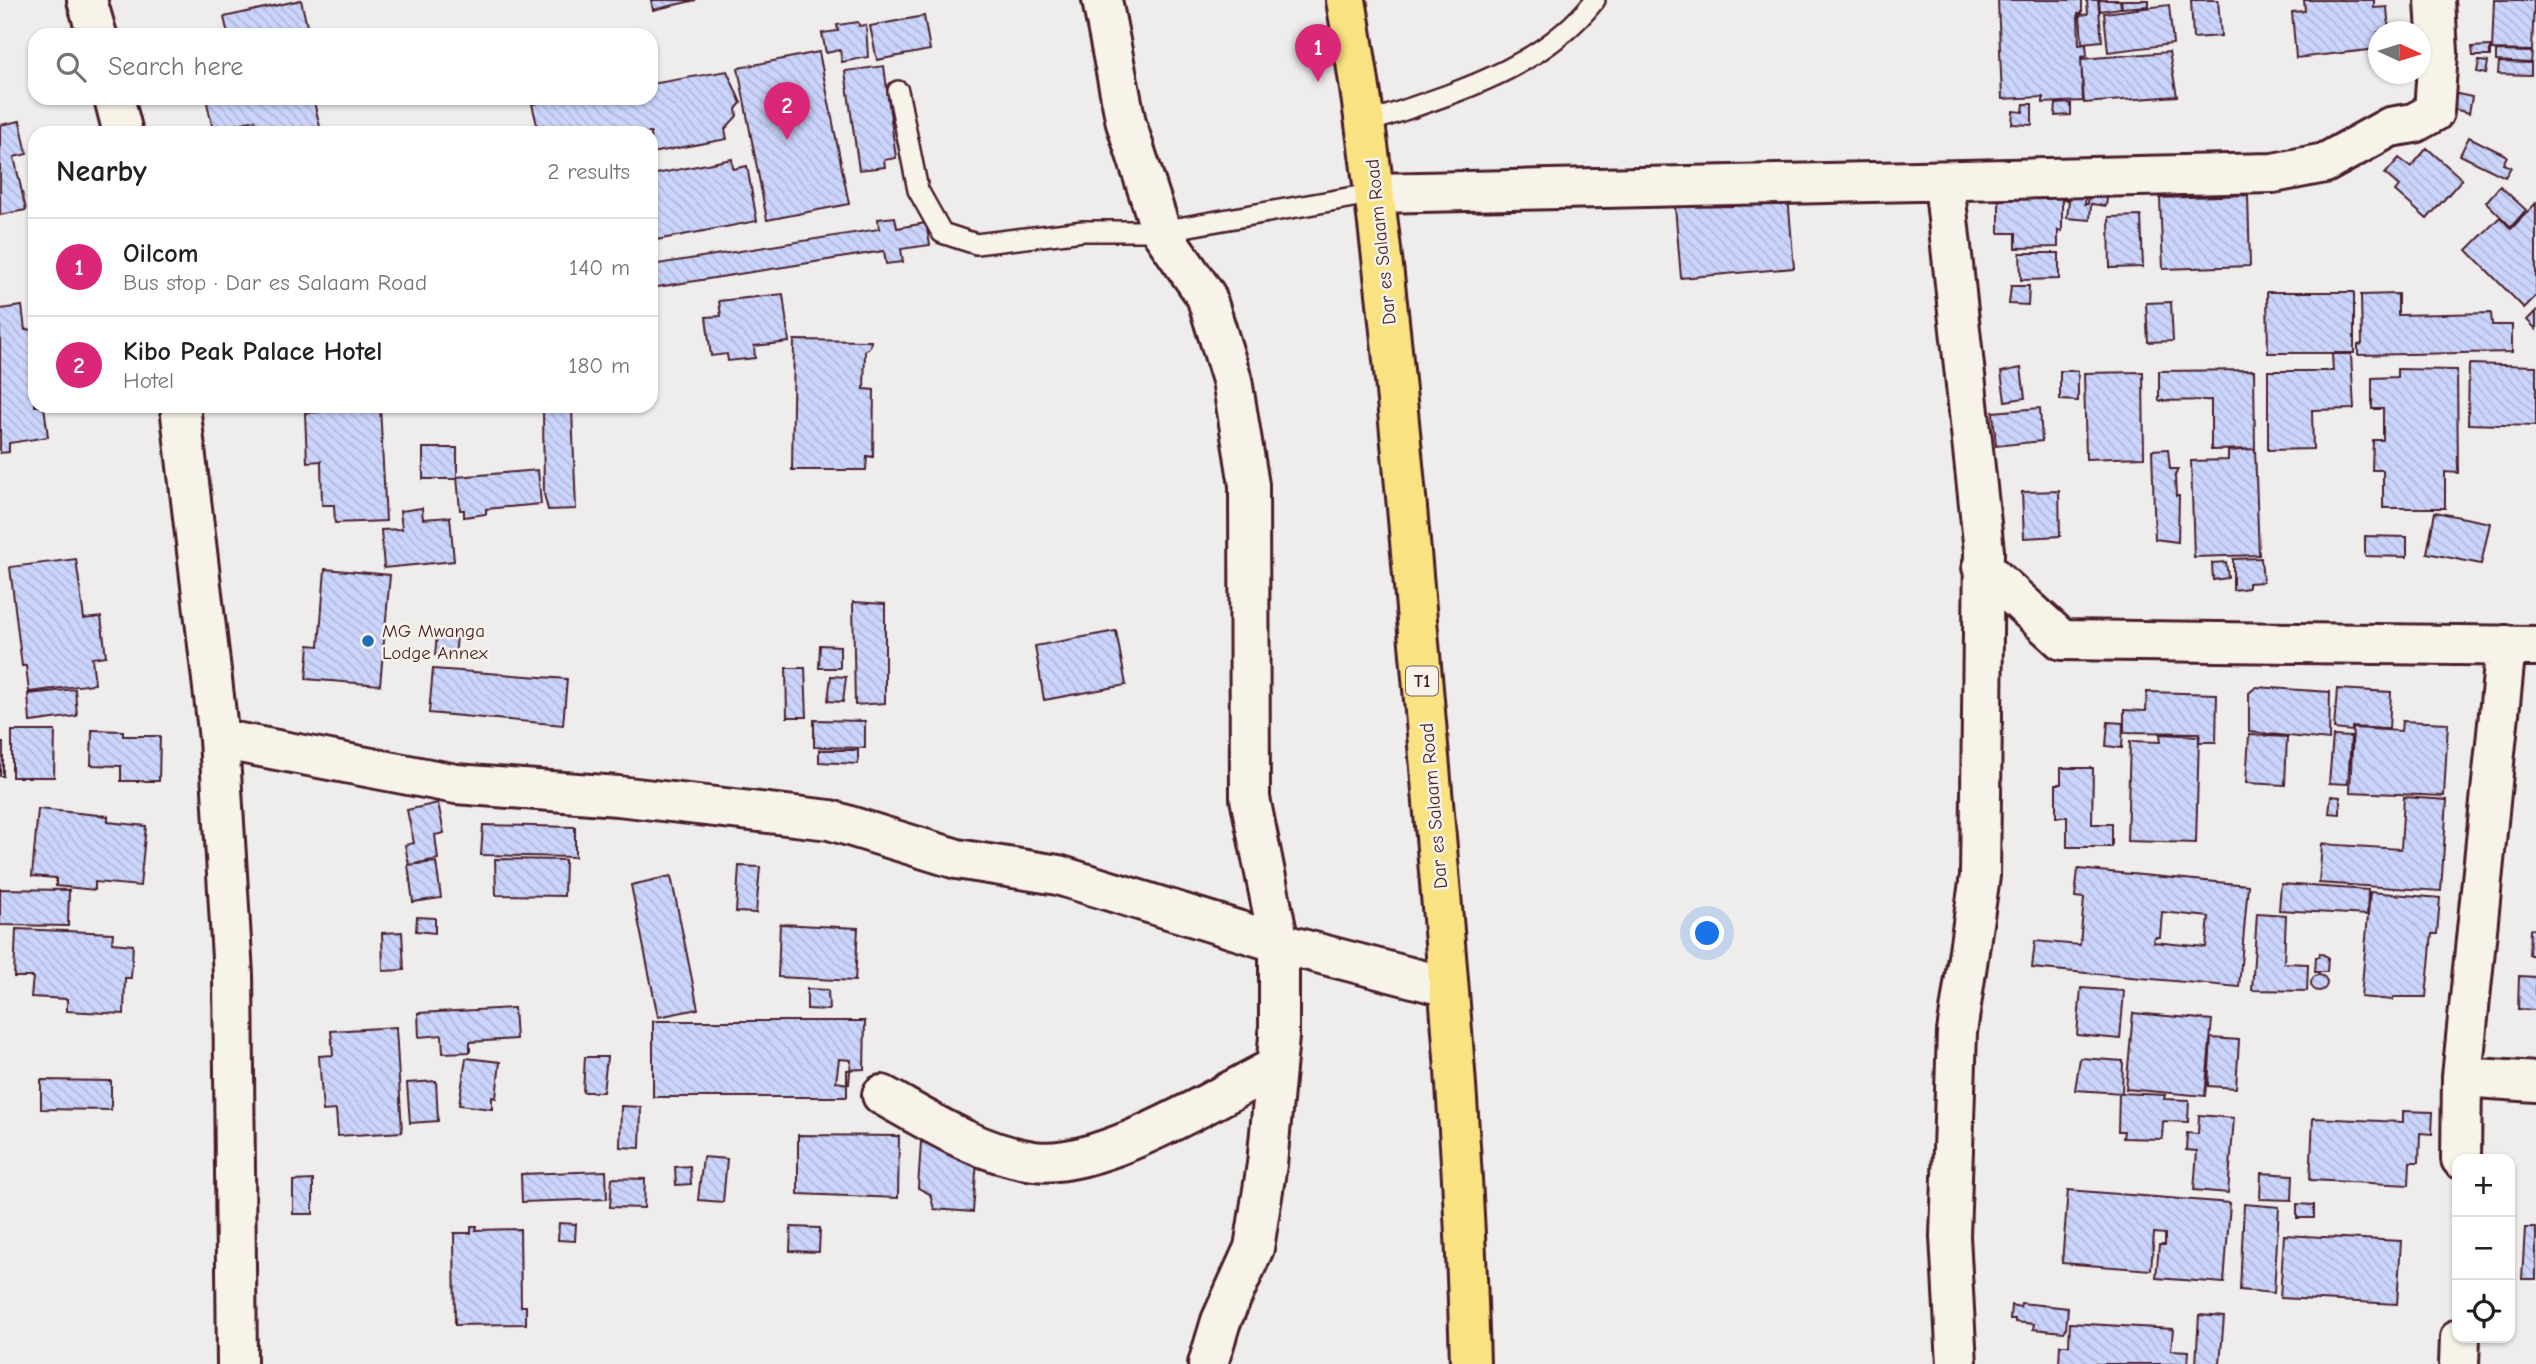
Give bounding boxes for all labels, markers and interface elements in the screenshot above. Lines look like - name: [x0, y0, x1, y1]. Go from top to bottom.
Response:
- north arrow: [2368, 21, 2431, 84]
- pin: 1: [1295, 24, 1341, 82]
- search box: [28, 28, 658, 105]
- icon: search: [52, 48, 90, 86]
- text: Search here: [108, 52, 243, 82]
- pin: 2: [764, 82, 810, 140]
- text: Nearby: [56, 154, 147, 189]
- text: 2 results: [548, 158, 630, 185]
- street label: Dar es Salaam Road: [1361, 158, 1401, 326]
- text: Oilcom: [123, 239, 198, 269]
- text: 1: [74, 254, 84, 281]
- text: 140 m: [569, 254, 630, 281]
- text: Bus stop · Dar es Salaam Road: [123, 269, 427, 296]
- text: Kibo Peak Palace Hotel: [123, 337, 382, 367]
- text: 2: [73, 352, 85, 379]
- text: 180 m: [568, 352, 630, 379]
- text: Hotel: [123, 367, 174, 394]
- place label: MG Mwanga Lodge Annex: [382, 620, 489, 664]
- marker: MG Mwanga Lodge Annex: [360, 633, 376, 649]
- road number: T1: [1406, 666, 1438, 696]
- street label: Dar es Salaam Road: [1416, 722, 1452, 890]
- your location: [1690, 916, 1724, 950]
- map controls: [2452, 1154, 2515, 1343]
- button: +: [2452, 1154, 2515, 1217]
- button: −: [2452, 1217, 2515, 1280]
- button: locate: [2452, 1280, 2515, 1343]

